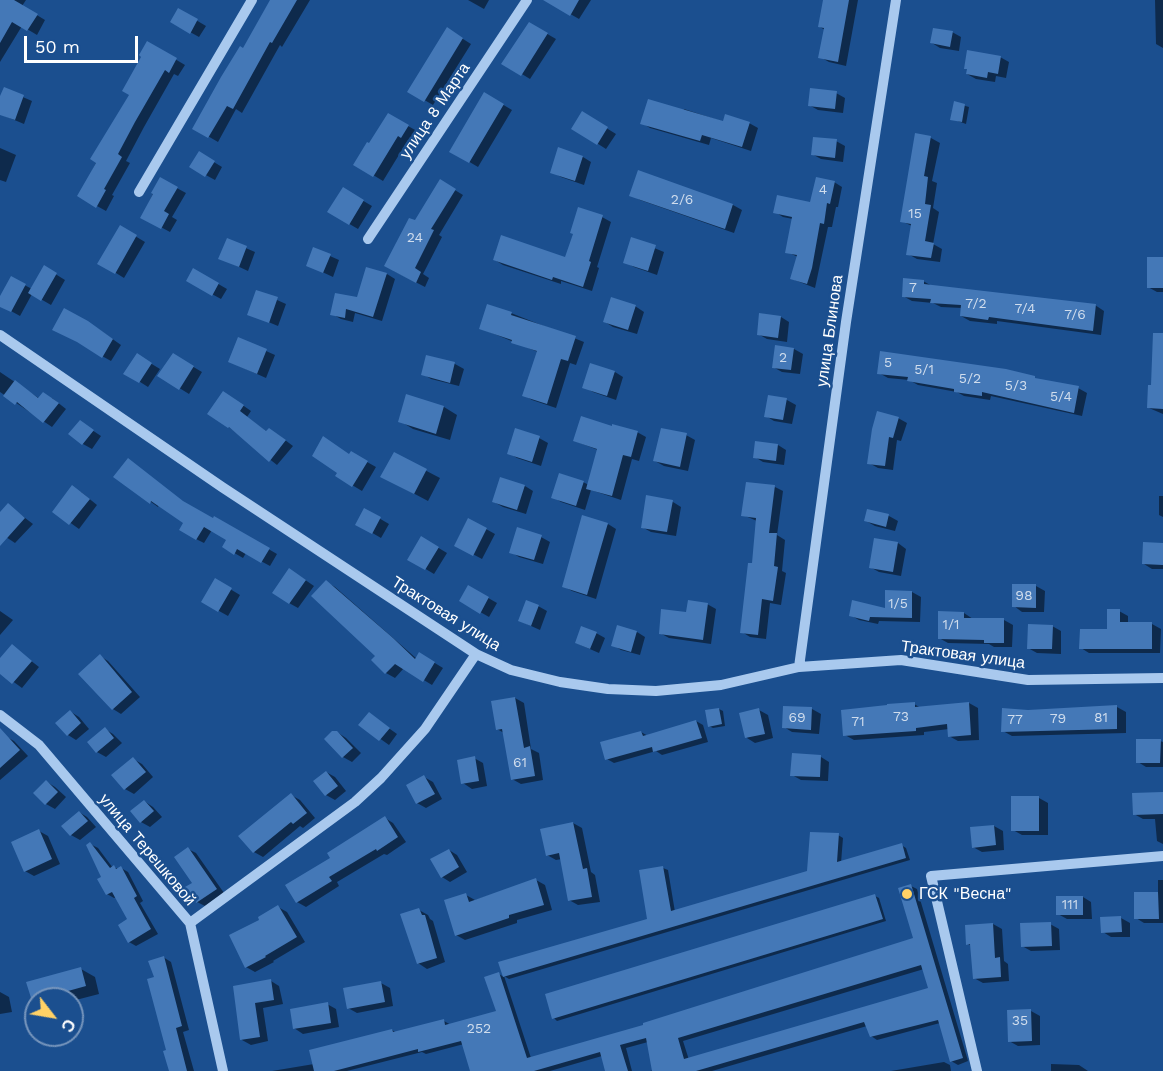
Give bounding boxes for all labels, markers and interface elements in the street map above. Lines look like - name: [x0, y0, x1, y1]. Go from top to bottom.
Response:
- scale bar: [27, 24, 141, 62]
- text: 50 m: [35, 36, 80, 57]
- street label: улица 8 Марта: [396, 59, 474, 163]
- house number: 4: [819, 182, 827, 198]
- house number: 2/6: [671, 192, 693, 208]
- house number: 15: [908, 206, 922, 222]
- house number: 24: [407, 230, 423, 246]
- street label: улица Блинова: [813, 274, 847, 388]
- house number: 7: [909, 280, 917, 296]
- house number: 7/2: [965, 296, 987, 312]
- house number: 7/4: [1014, 301, 1036, 317]
- house number: 7/6: [1064, 307, 1086, 323]
- house number: 2: [779, 350, 787, 366]
- house number: 5: [884, 355, 892, 371]
- house number: 5/1: [914, 362, 934, 378]
- house number: 5/2: [959, 371, 981, 387]
- house number: 5/3: [1005, 378, 1027, 394]
- house number: 5/4: [1050, 389, 1072, 405]
- street label: Трактовая улица: [388, 573, 504, 655]
- house number: 98: [1015, 588, 1033, 604]
- house number: 1/5: [888, 596, 908, 612]
- house number: 1/1: [942, 617, 960, 633]
- street label: Трактовая улица: [900, 637, 1026, 673]
- house number: 73: [893, 709, 909, 725]
- house number: 69: [788, 710, 806, 726]
- house number: 81: [1094, 710, 1108, 726]
- house number: 79: [1050, 711, 1066, 727]
- house number: 77: [1007, 712, 1023, 728]
- house number: 71: [851, 714, 865, 730]
- house number: 61: [513, 755, 527, 771]
- street label: улица Терешковой: [95, 790, 199, 910]
- place label: ГСК "Весна": [919, 884, 1011, 904]
- marker: ГСК "Весна": [900, 887, 914, 901]
- house number: 111: [1062, 897, 1078, 913]
- north arrow: [24, 987, 84, 1047]
- house number: 35: [1012, 1013, 1028, 1029]
- text: С: [57, 1016, 79, 1035]
- house number: 252: [467, 1021, 491, 1037]

